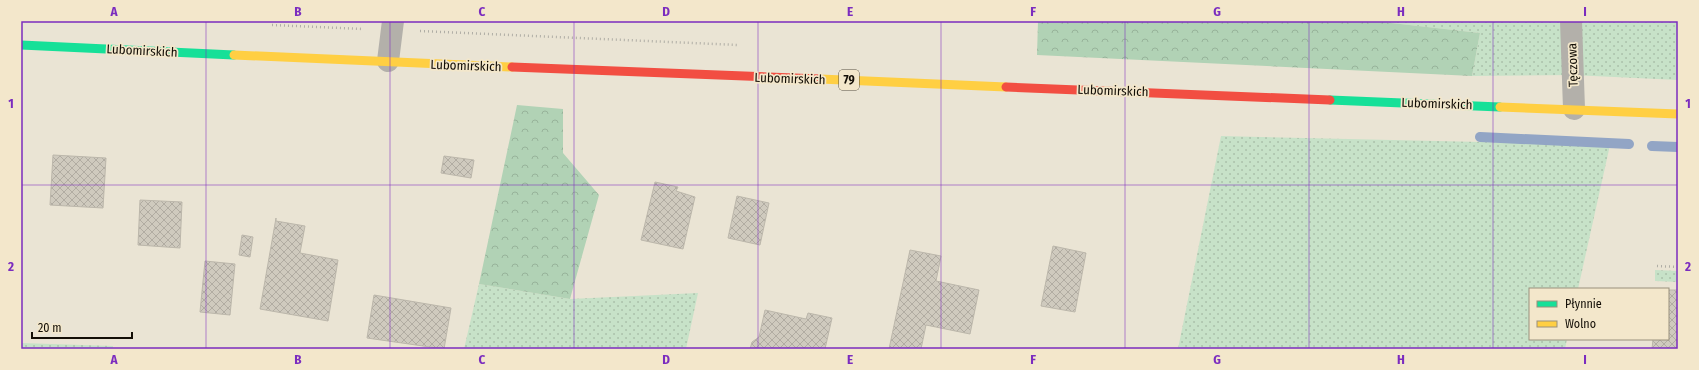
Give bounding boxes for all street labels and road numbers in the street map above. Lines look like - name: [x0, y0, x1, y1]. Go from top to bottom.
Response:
- street label: Lubomirskich: [106, 41, 178, 60]
- street label: Tęczowa: [1564, 43, 1581, 87]
- street label: Lubomirskich: [430, 57, 502, 74]
- street label: Lubomirskich: [754, 70, 826, 87]
- road number: 79: [839, 70, 859, 90]
- street label: Lubomirskich: [1077, 82, 1149, 99]
- street label: Lubomirskich: [1401, 95, 1473, 112]

